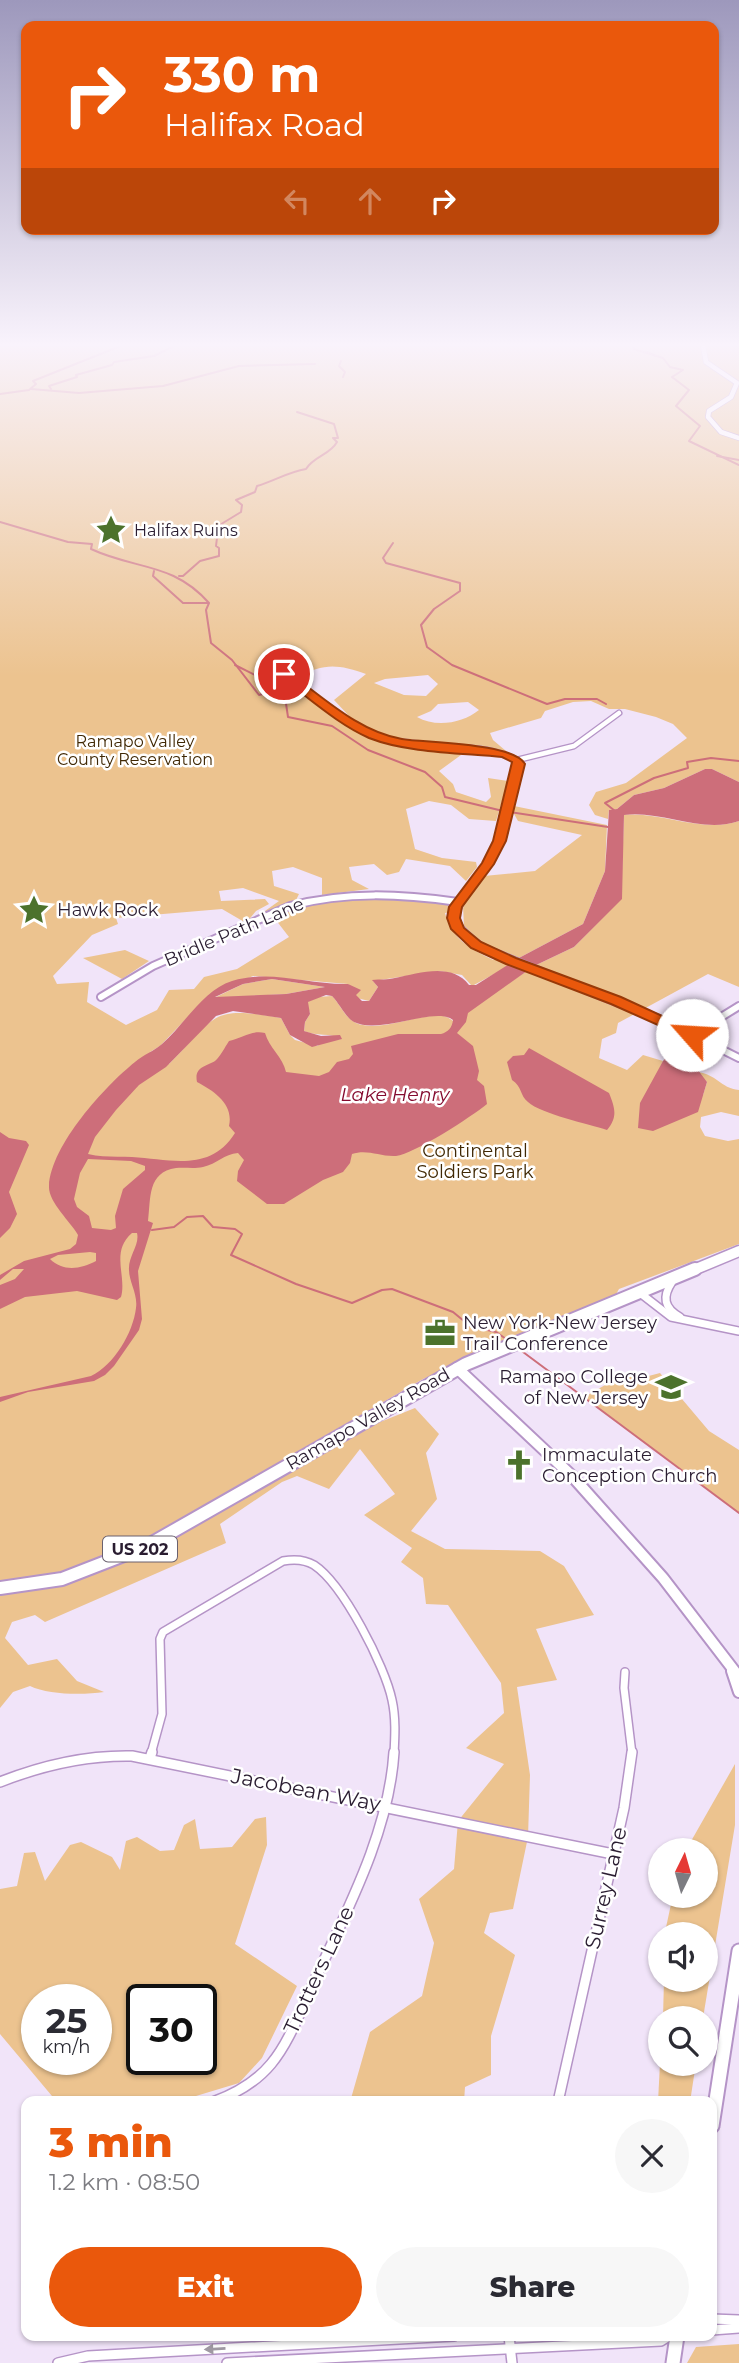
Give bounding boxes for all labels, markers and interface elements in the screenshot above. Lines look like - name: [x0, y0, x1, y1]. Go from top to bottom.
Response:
- text: 330 m: [164, 45, 320, 104]
- icon: right: [49, 49, 140, 140]
- text: Halifax Road: [164, 105, 365, 144]
- icon: left: [278, 182, 316, 220]
- icon: ahead: [351, 182, 389, 220]
- icon: right: [424, 182, 462, 220]
- place icon: Halifax Ruins: [94, 513, 128, 547]
- place label: Halifax Ruins: [134, 521, 238, 540]
- pin: [254, 644, 314, 704]
- icon: arrive: [265, 655, 303, 693]
- park label: Ramapo Valley County Reservation: [57, 732, 213, 769]
- place icon: Hawk Rock: [17, 893, 51, 927]
- street label: Bridle Path Lane: [161, 893, 307, 971]
- place label: Hawk Rock: [57, 899, 159, 921]
- position arrow: [655, 998, 729, 1072]
- water label: Lake Henry: [341, 1083, 451, 1106]
- park label: Continental Soldiers Park: [417, 1140, 534, 1183]
- place label: New York-New Jersey Trail Conference: [463, 1312, 657, 1355]
- office icon: New York-New Jersey Trail Conference: [423, 1316, 457, 1350]
- street label: Ramapo Valley Road: [282, 1363, 454, 1475]
- place label: Ramapo College of New Jersey: [499, 1366, 648, 1409]
- school or university icon: Ramapo College of New Jersey: [654, 1370, 688, 1404]
- place label: Immaculate Conception Church: [542, 1444, 717, 1487]
- church icon: Immaculate Conception Church: [502, 1448, 536, 1482]
- road number: US 202: [103, 1536, 177, 1562]
- street label: Jacobean Way: [228, 1763, 384, 1816]
- street label: Surrey Lane: [579, 1824, 632, 1951]
- north arrow: [648, 1838, 718, 1908]
- map controls: [648, 1838, 718, 2076]
- street label: Trotters Lane: [278, 1902, 359, 2038]
- button: sound: [648, 1922, 718, 1992]
- speed limit sign: 30: [126, 1984, 217, 2075]
- text: 25: [46, 1999, 87, 2042]
- button: search: [648, 2006, 718, 2076]
- text: km/h: [42, 2036, 91, 2058]
- text: 3 min: [49, 2116, 173, 2168]
- button: close: [615, 2119, 689, 2193]
- text: 1.2 km · 08:50: [49, 2168, 200, 2196]
- button: Exit: [49, 2247, 362, 2327]
- button: Share: [376, 2247, 689, 2327]
- one-way arrow: [203, 2344, 225, 2355]

